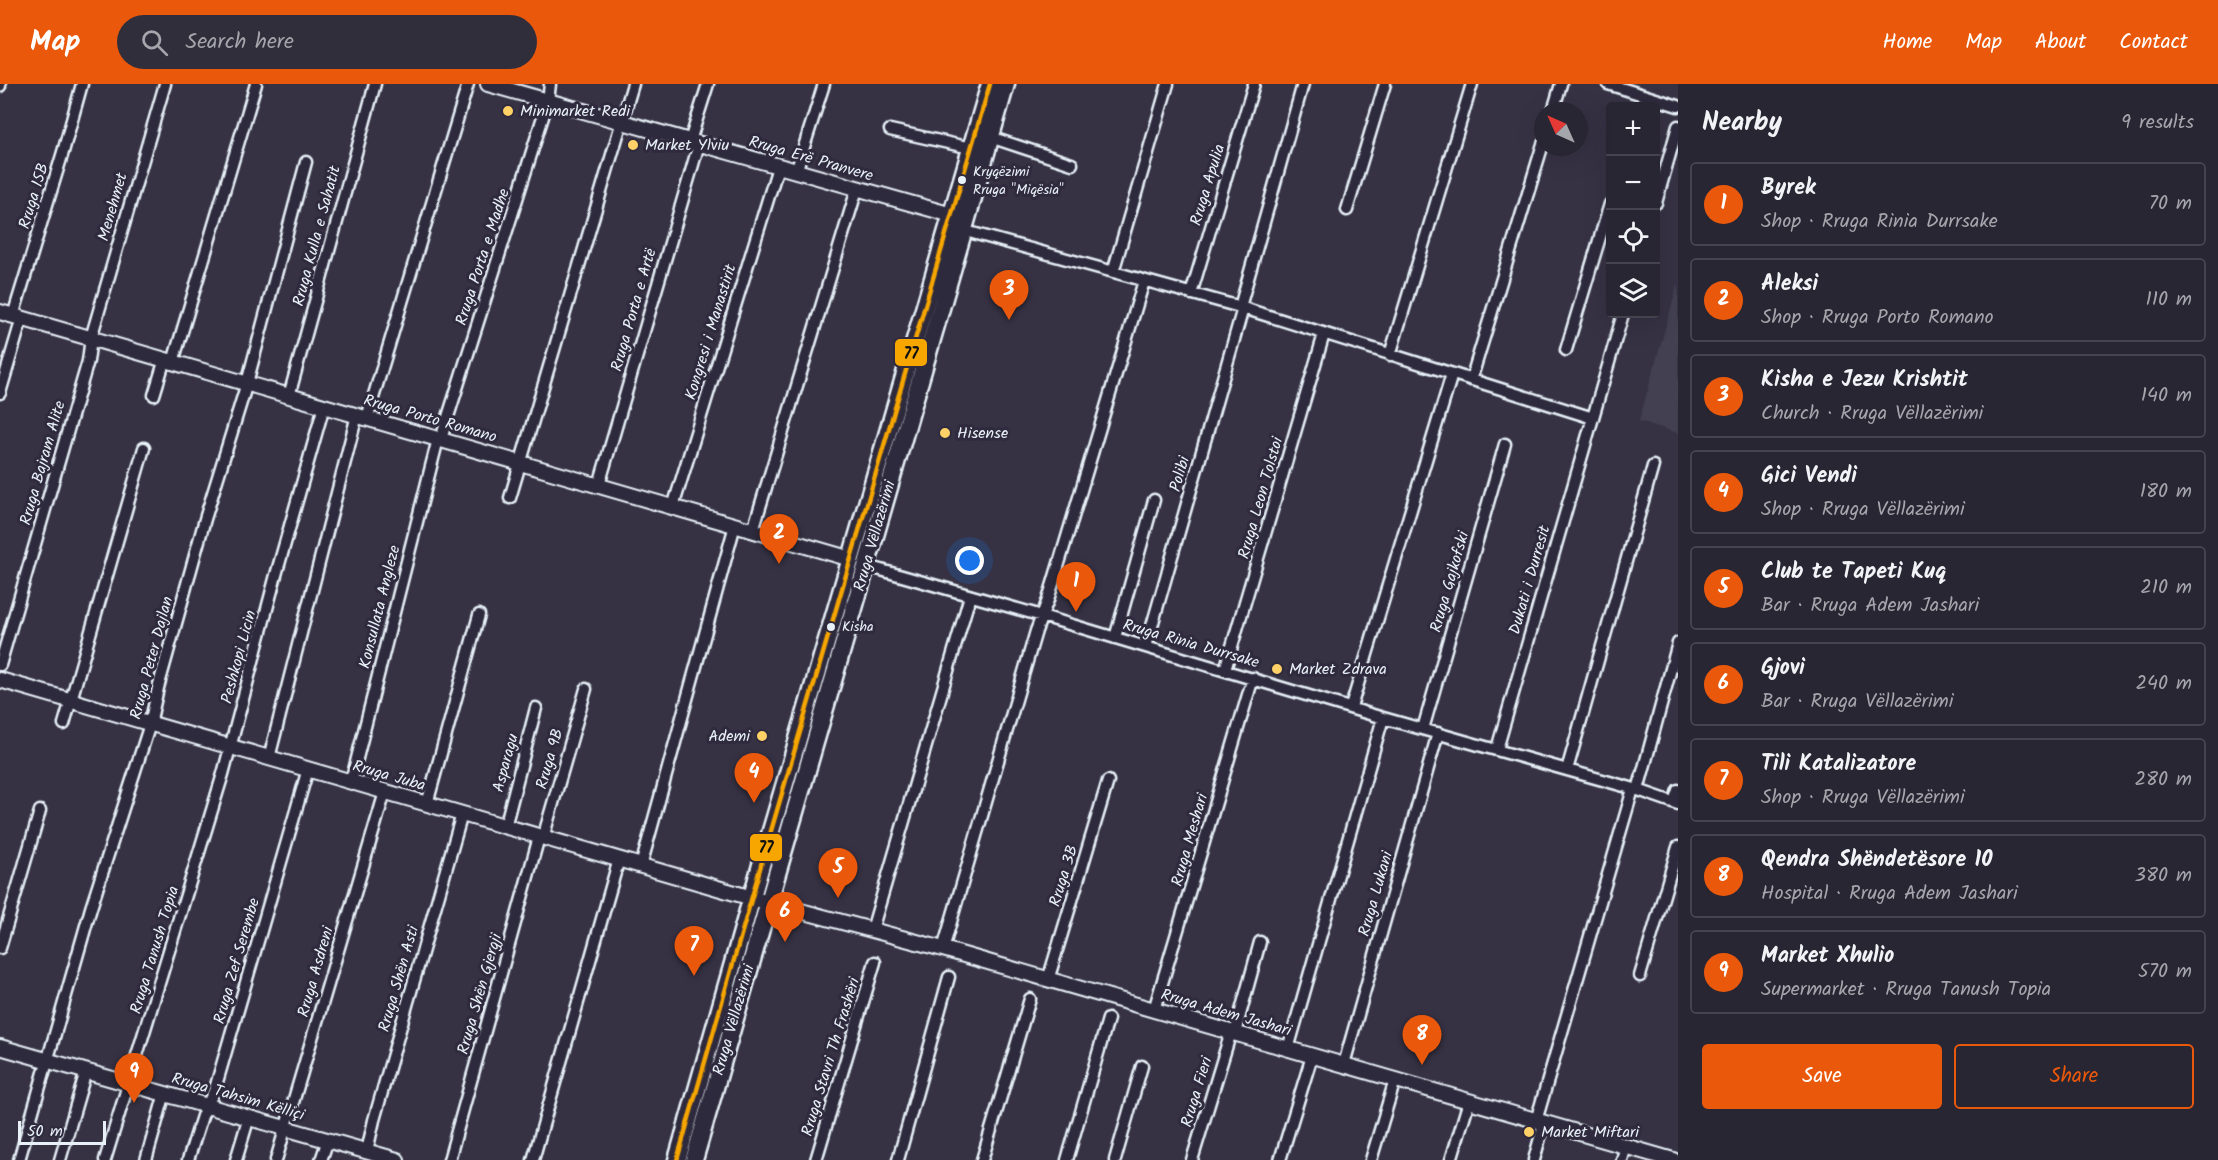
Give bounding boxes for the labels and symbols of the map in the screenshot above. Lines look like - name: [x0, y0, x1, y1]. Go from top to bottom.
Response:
- place label: Minimarket Redi: [520, 99, 631, 124]
- north arrow: [1534, 102, 1588, 156]
- marker: Minimarket Redi: [501, 104, 515, 118]
- street label: Rruga Erë Pranvere: [746, 129, 876, 189]
- place label: Market Ylviu: [645, 133, 729, 158]
- marker: Market Ylviu: [626, 138, 640, 152]
- street label: Rruga Apulia: [1184, 141, 1232, 229]
- street label: Rruga 15B: [12, 160, 56, 232]
- place label: Kryqëzimi Rruga "Miqësia": [973, 161, 1064, 201]
- street label: Rruga Kulla e Sahatit: [286, 162, 348, 309]
- street label: Menehmet: [91, 169, 135, 244]
- marker: Kryqëzimi Rruga "Miqësia": [956, 174, 968, 186]
- street label: Rruga Porta e Madhe: [449, 185, 517, 329]
- street label: Rruga Porta e Artë: [604, 245, 664, 375]
- street label: Kongresi i Manastirit: [678, 260, 744, 403]
- pin: 3: [990, 270, 1028, 320]
- line badge: 77: [894, 338, 928, 367]
- text: 77: [903, 342, 919, 367]
- street label: Rruga Porto Romano: [360, 388, 500, 450]
- street label: Rruga Bajram Alite: [13, 398, 73, 528]
- place label: Hisense: [957, 421, 1008, 446]
- marker: Hisense: [938, 426, 952, 440]
- street label: Rruga Leon Tolstoi: [1232, 433, 1291, 562]
- street label: Polibi: [1163, 452, 1197, 495]
- street label: Rruga Vëllazërimi: [847, 476, 903, 594]
- pin: 2: [760, 514, 798, 564]
- street label: Dukati i Durresit: [1503, 522, 1558, 637]
- street label: Rruga Gajkofski: [1424, 527, 1477, 635]
- street label: Konsullata Angleze: [353, 543, 407, 671]
- your location: [955, 546, 984, 575]
- pin: 1: [1056, 562, 1096, 612]
- street label: Rruga Peter Dajlan: [124, 594, 180, 722]
- street label: Peshkopi Licin: [215, 607, 263, 707]
- street label: Rruga Rinia Durrsake: [1120, 613, 1262, 675]
- place label: Kisha: [842, 616, 874, 638]
- marker: Kisha: [825, 621, 837, 633]
- place label: Market Zdrava: [1289, 657, 1387, 682]
- marker: Market Zdrava: [1270, 662, 1284, 676]
- place label: Ademi: [709, 724, 751, 749]
- street label: Rruga 9B: [529, 726, 571, 792]
- marker: Ademi: [755, 729, 769, 743]
- street label: Asparagu: [486, 731, 526, 795]
- street label: Rruga Juba: [350, 754, 428, 798]
- pin: 4: [734, 754, 774, 803]
- street label: Rruga Meshari: [1165, 789, 1216, 889]
- line badge: 77: [749, 833, 783, 862]
- text: 77: [758, 836, 774, 861]
- street label: Rruga 3B: [1043, 842, 1085, 910]
- street label: Rruga Lukani: [1352, 847, 1400, 940]
- pin: 5: [818, 848, 858, 898]
- street label: Rruga Tanush Topia: [124, 883, 186, 1017]
- pin: 6: [766, 892, 804, 942]
- street label: Rruga Zef Serembe: [207, 895, 267, 1027]
- street label: Rruga Shën Asti: [372, 922, 426, 1035]
- street label: Rruga Asdreni: [291, 923, 341, 1020]
- pin: 7: [674, 926, 714, 976]
- street label: Rruga Shën Gjergji: [451, 929, 510, 1057]
- street label: Rruga Vëllazërimi: [706, 960, 762, 1078]
- street label: Rruga Stavri Th Frashëri: [795, 974, 867, 1139]
- street label: Rruga Adem Jashari: [1158, 982, 1295, 1044]
- pin: 8: [1402, 1016, 1442, 1065]
- street label: Rruga Fieri: [1174, 1053, 1220, 1130]
- pin: 9: [114, 1054, 154, 1103]
- street label: Rruga Tahsim Këlliçi: [169, 1066, 309, 1128]
- scale bar: [18, 1118, 106, 1146]
- place label: Market Miftari: [1541, 1120, 1640, 1145]
- marker: Market Miftari: [1522, 1125, 1536, 1139]

